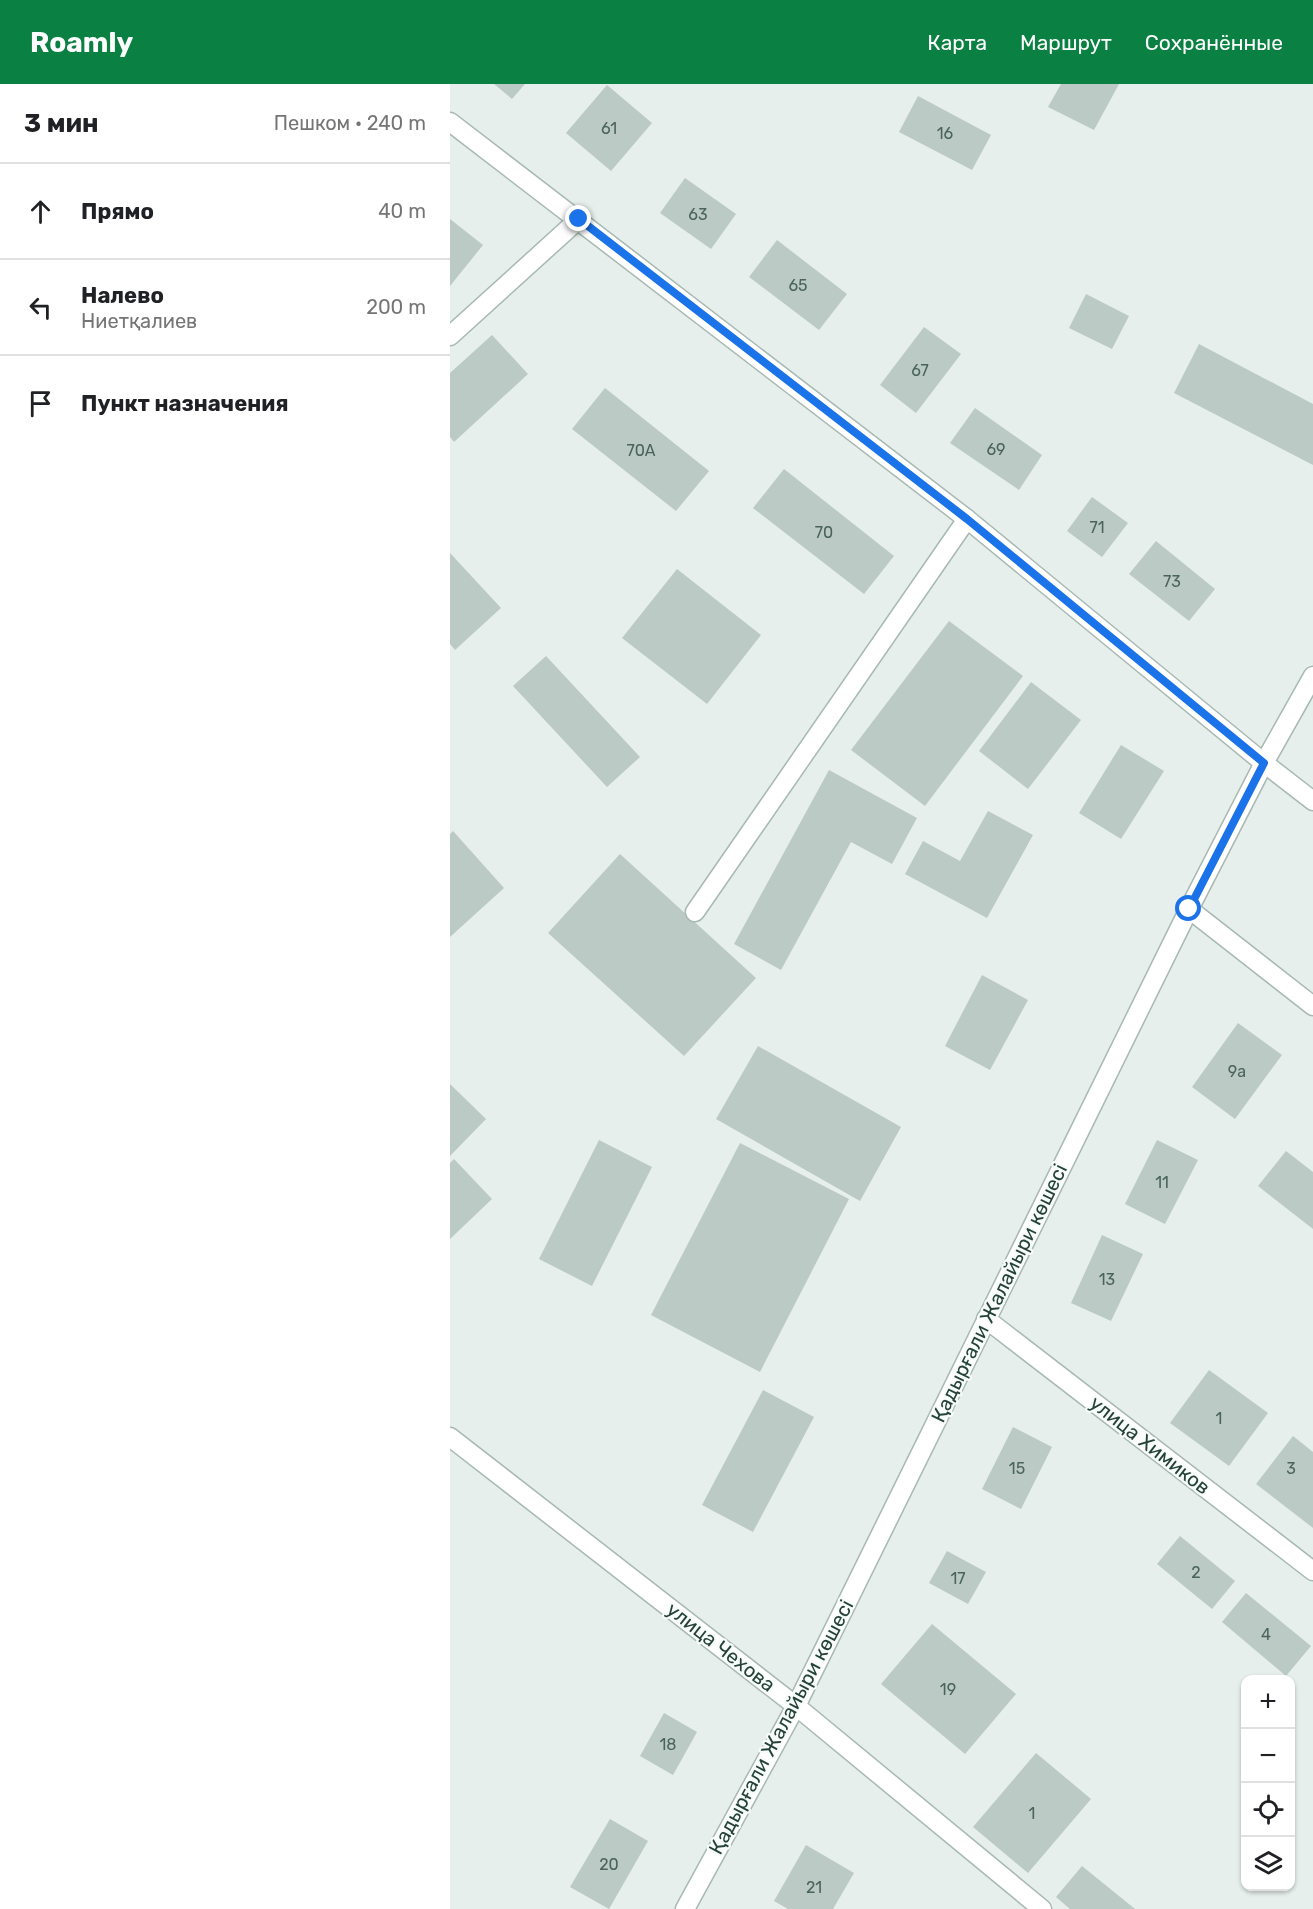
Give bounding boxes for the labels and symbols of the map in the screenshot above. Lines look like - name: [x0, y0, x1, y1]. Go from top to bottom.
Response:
- house number: 61: [601, 119, 617, 138]
- house number: 16: [937, 124, 954, 143]
- route end: [565, 205, 591, 231]
- house number: 63: [688, 205, 708, 224]
- house number: 65: [788, 276, 808, 295]
- house number: 67: [911, 361, 929, 380]
- house number: 69: [986, 440, 1006, 459]
- house number: 70А: [626, 441, 656, 460]
- house number: 71: [1089, 518, 1105, 537]
- house number: 70: [815, 523, 833, 542]
- house number: 73: [1163, 572, 1181, 591]
- route start: [1175, 895, 1201, 921]
- house number: 9а: [1228, 1062, 1246, 1081]
- street label: Қадырғали Жалайыри көшесі: [926, 1160, 1072, 1426]
- house number: 11: [1155, 1173, 1169, 1192]
- house number: 13: [1099, 1270, 1115, 1289]
- street label: улица Химиков: [1085, 1391, 1215, 1499]
- house number: 1: [1216, 1409, 1222, 1428]
- house number: 15: [1009, 1459, 1025, 1478]
- house number: 3: [1286, 1459, 1296, 1478]
- house number: 2: [1191, 1563, 1201, 1582]
- house number: 17: [950, 1569, 966, 1588]
- street label: Қадырғали Жалайыри көшесі: [704, 1596, 858, 1858]
- street label: улица Чехова: [662, 1597, 780, 1697]
- house number: 4: [1261, 1625, 1271, 1644]
- house number: 19: [940, 1680, 956, 1699]
- house number: 18: [659, 1735, 677, 1754]
- house number: 1: [1029, 1804, 1035, 1823]
- house number: 20: [599, 1855, 619, 1874]
- house number: 21: [806, 1878, 822, 1897]

